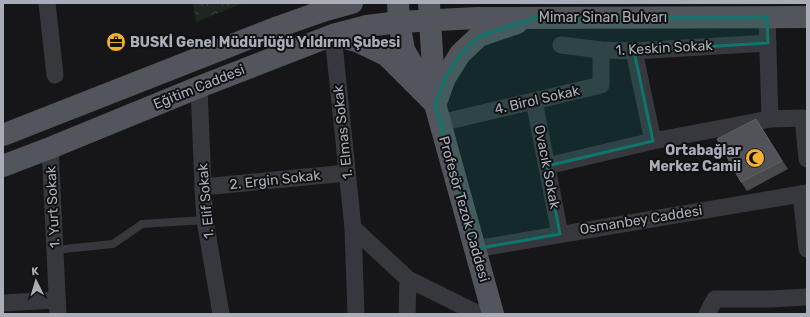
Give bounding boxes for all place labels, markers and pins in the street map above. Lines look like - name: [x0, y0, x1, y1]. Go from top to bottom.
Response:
- office icon: BUSKİ Genel Müdürlüğü Yıldırım Şubesi: [105, 31, 127, 53]
- place label: BUSKİ Genel Müdürlüğü Yıldırım Şubesi: [130, 33, 400, 51]
- place label: Ortabağlar Merkez Camii: [649, 142, 742, 175]
- mosque icon: Ortabağlar Merkez Camii: [744, 147, 766, 169]

